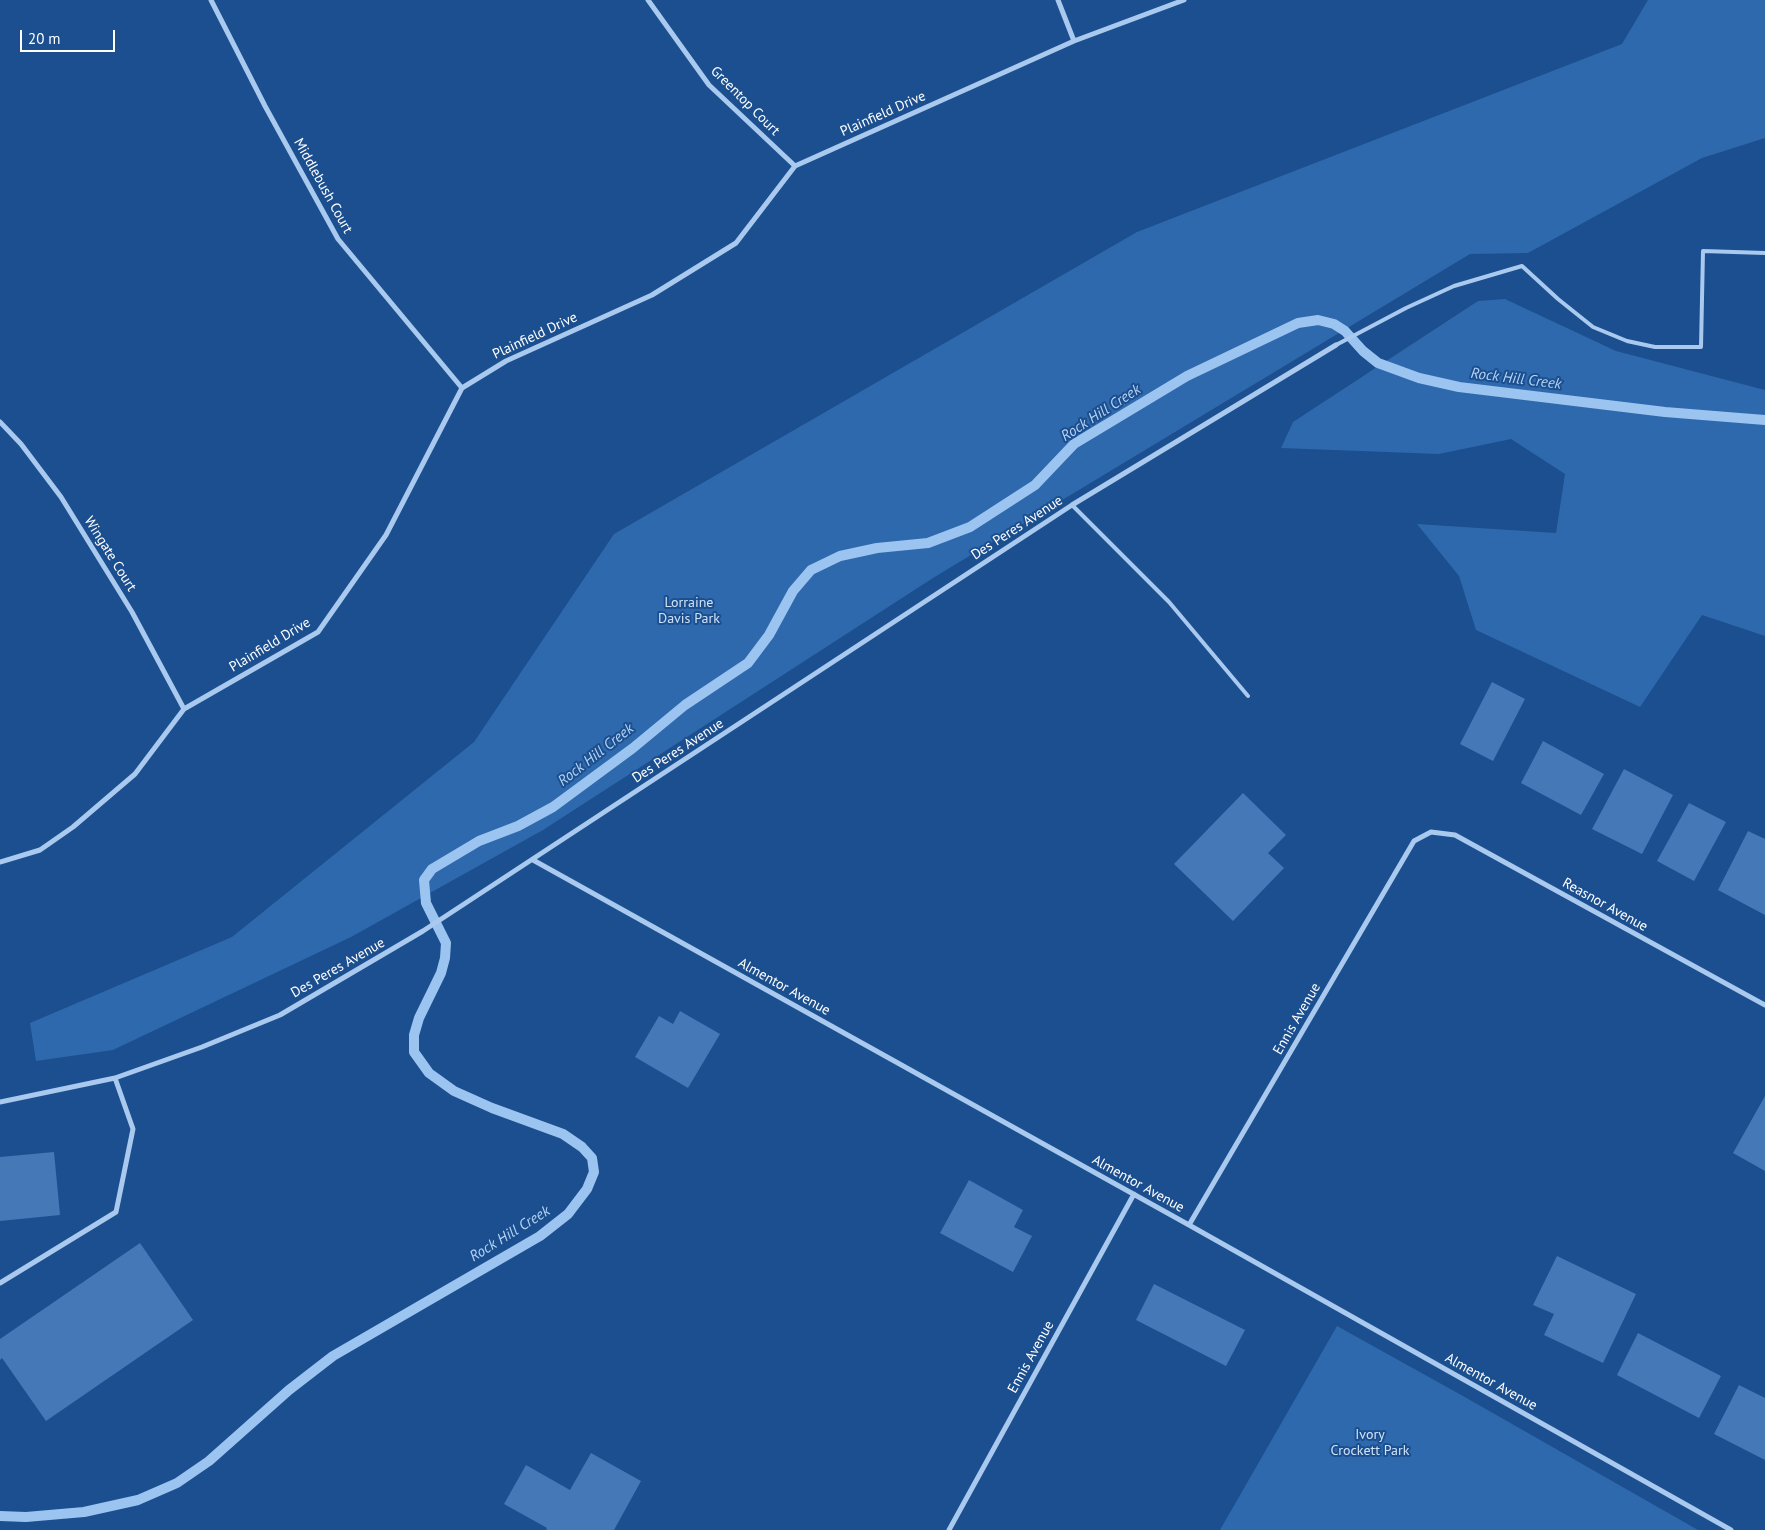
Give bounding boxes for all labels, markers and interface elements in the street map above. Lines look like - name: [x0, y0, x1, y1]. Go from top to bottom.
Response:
- scale bar: [22, 20, 118, 52]
- text: 20 m: [28, 29, 61, 48]
- street label: Greentop Court: [707, 63, 783, 139]
- street label: Plainfield Drive: [838, 88, 928, 140]
- street label: Middlebush Court: [290, 136, 356, 236]
- street label: Plainfield Drive: [490, 309, 580, 363]
- water label: Rock Hill Creek: [1470, 365, 1562, 393]
- water label: Rock Hill Creek: [1058, 381, 1144, 445]
- street label: Des Peres Avenue: [968, 492, 1066, 564]
- street label: Wingate Court: [80, 513, 140, 595]
- park label: Lorraine Davis Park: [658, 595, 720, 628]
- street label: Plainfield Drive: [226, 614, 314, 676]
- street label: Des Peres Avenue: [629, 715, 727, 787]
- water label: Rock Hill Creek: [555, 720, 637, 790]
- street label: Reasnor Avenue: [1559, 875, 1651, 935]
- street label: Des Peres Avenue: [288, 934, 388, 1002]
- street label: Almentor Avenue: [735, 955, 833, 1019]
- street label: Ennis Avenue: [1270, 980, 1324, 1058]
- street label: Almentor Avenue: [1089, 1152, 1187, 1216]
- water label: Rock Hill Creek: [467, 1202, 553, 1266]
- street label: Ennis Avenue: [1004, 1318, 1058, 1396]
- street label: Almentor Avenue: [1442, 1350, 1540, 1414]
- park label: Ivory Crockett Park: [1331, 1427, 1409, 1460]

